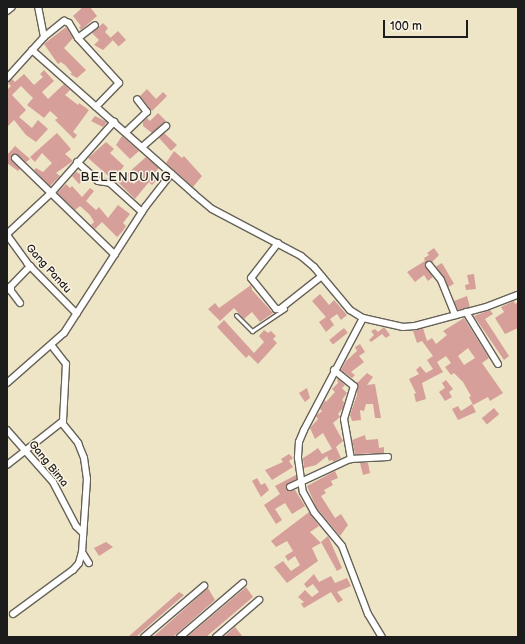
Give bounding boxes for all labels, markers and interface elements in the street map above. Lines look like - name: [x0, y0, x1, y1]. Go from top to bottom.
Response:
- scale bar: [385, 12, 470, 38]
- text: 100 m: [390, 19, 422, 34]
- district label: BELENDUNG: [81, 169, 171, 185]
- street label: Gang Pandu: [23, 242, 73, 296]
- street label: Gang Bima: [25, 438, 71, 490]

